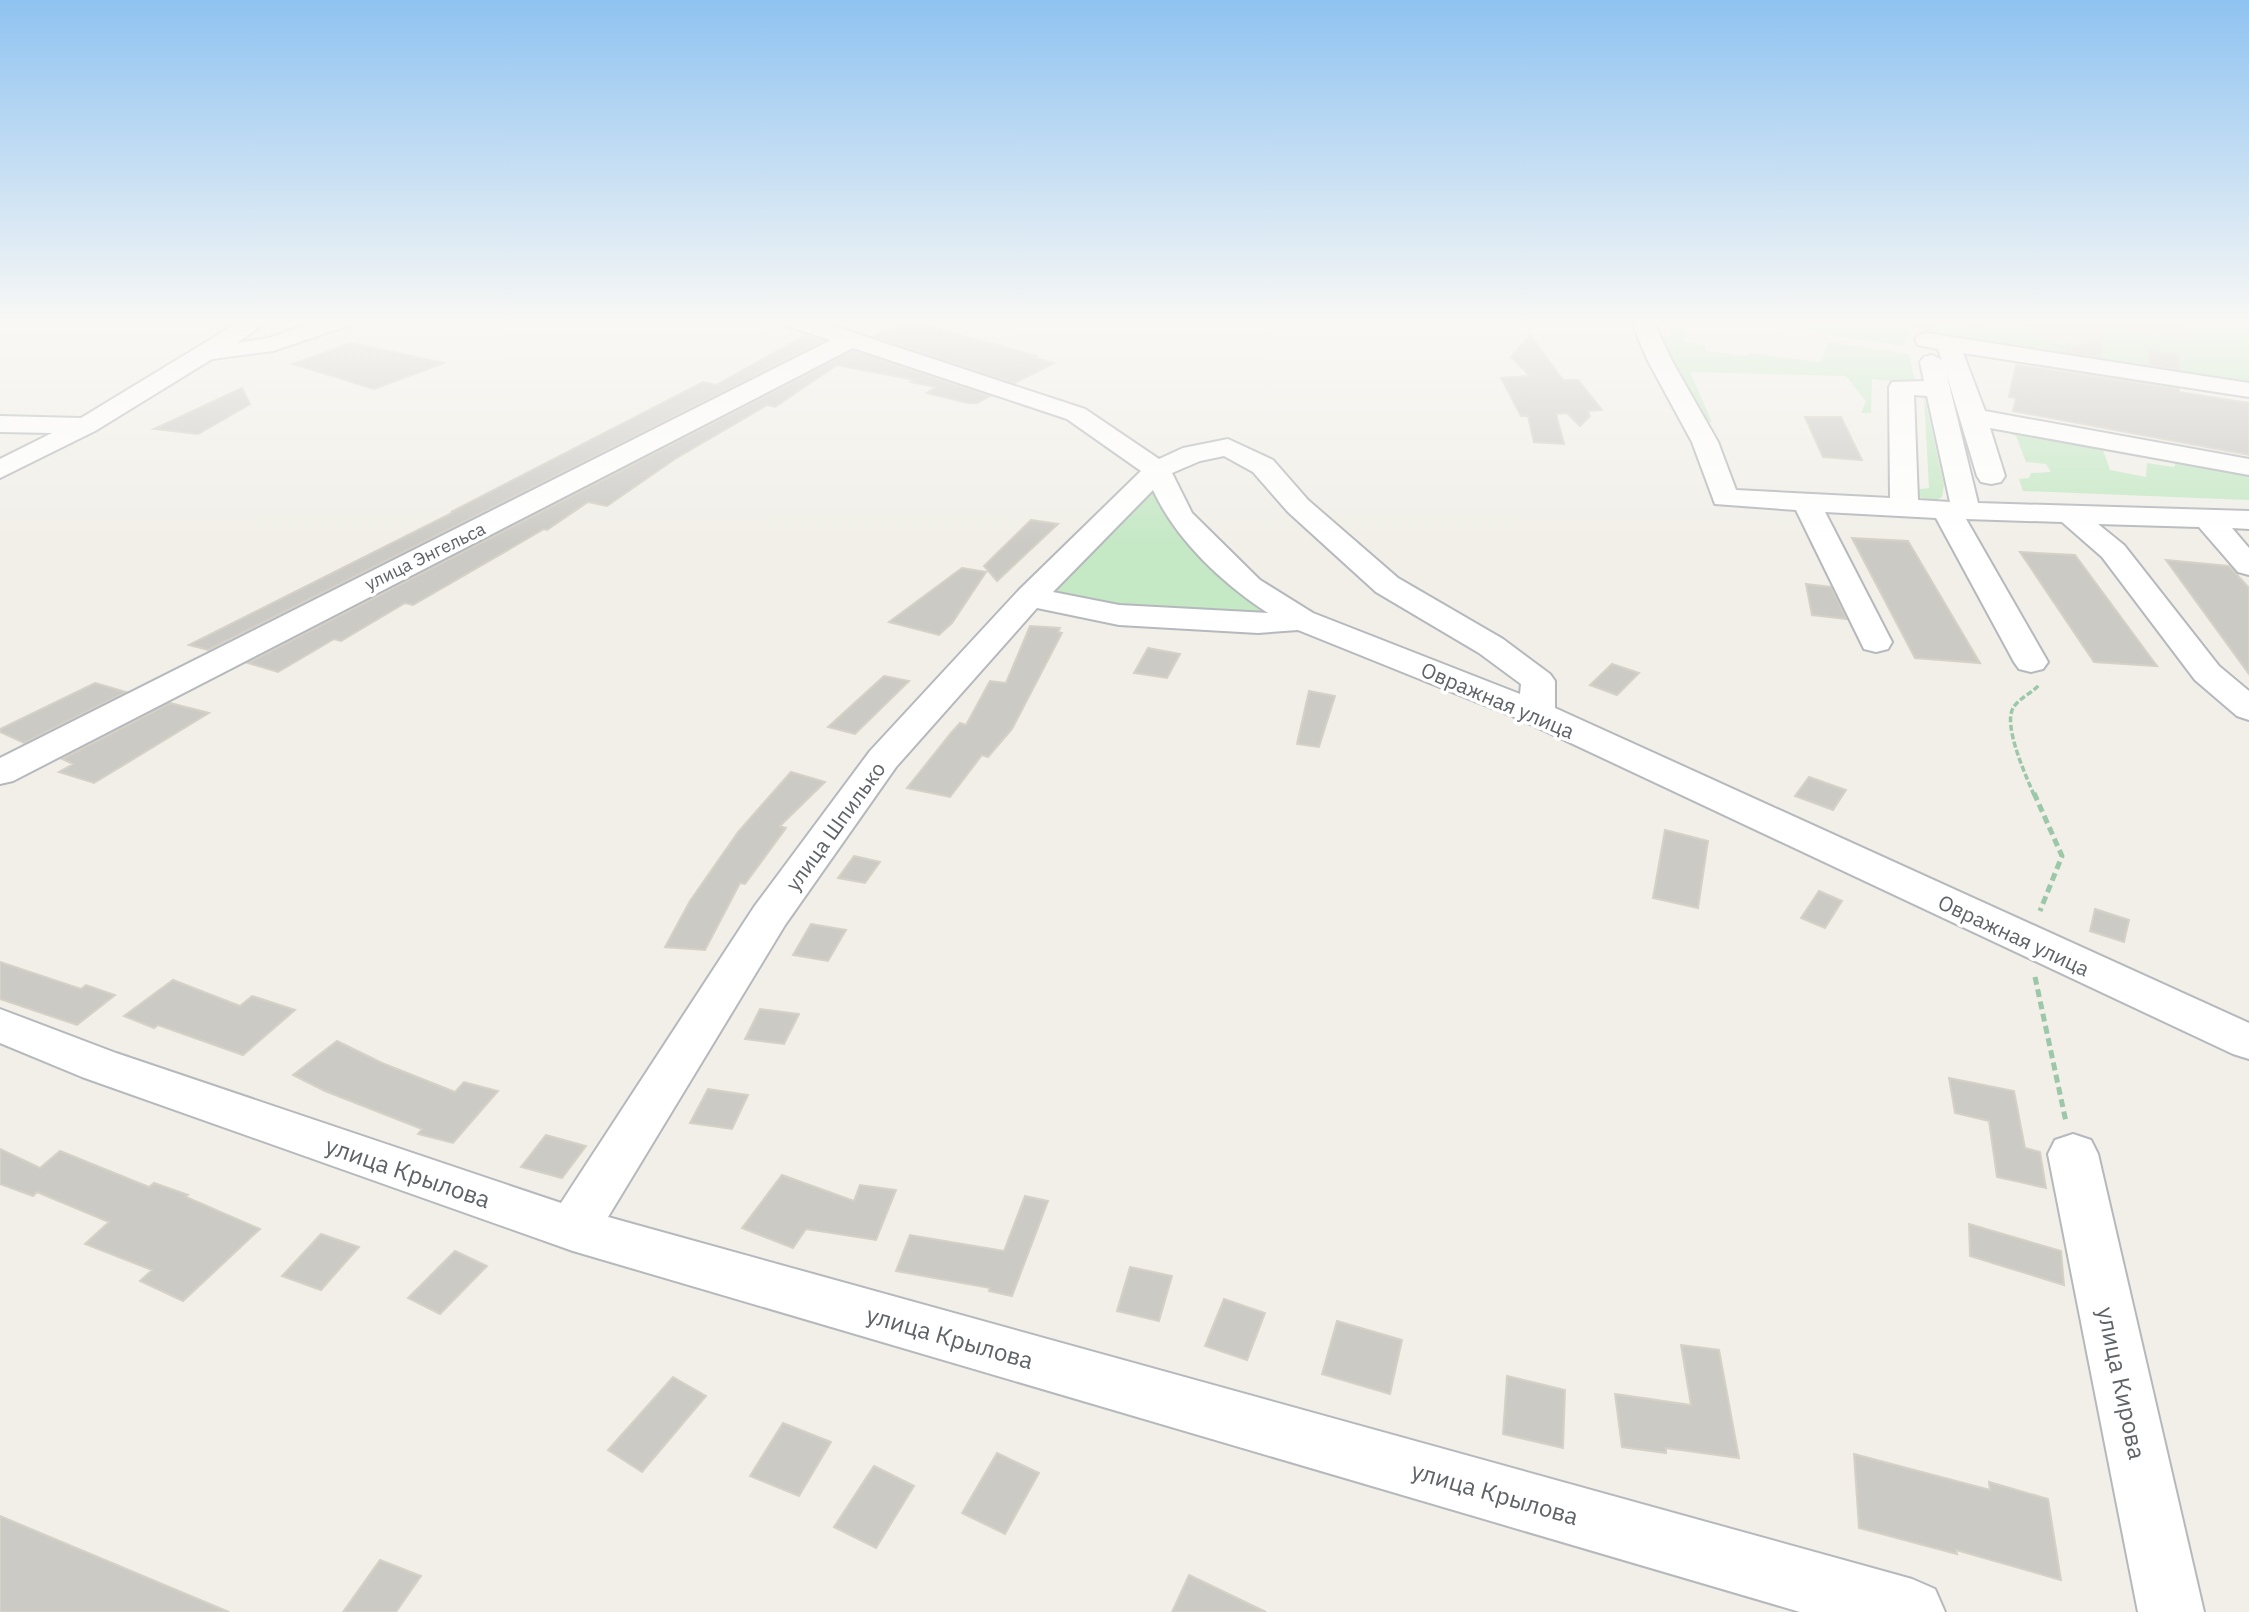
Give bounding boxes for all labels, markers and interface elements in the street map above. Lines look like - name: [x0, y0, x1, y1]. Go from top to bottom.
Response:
- street label: улица Энгельса: [361, 517, 490, 595]
- street label: Овражная улица: [1417, 655, 1579, 745]
- street label: улица Шпилько: [779, 756, 891, 896]
- street label: Овражная улица: [1934, 888, 2094, 982]
- street label: улица Крылова: [321, 1129, 495, 1215]
- street label: улица Крылова: [863, 1298, 1037, 1376]
- street label: улица Кирова: [2090, 1304, 2154, 1462]
- street label: улица Крылова: [1408, 1454, 1582, 1532]

